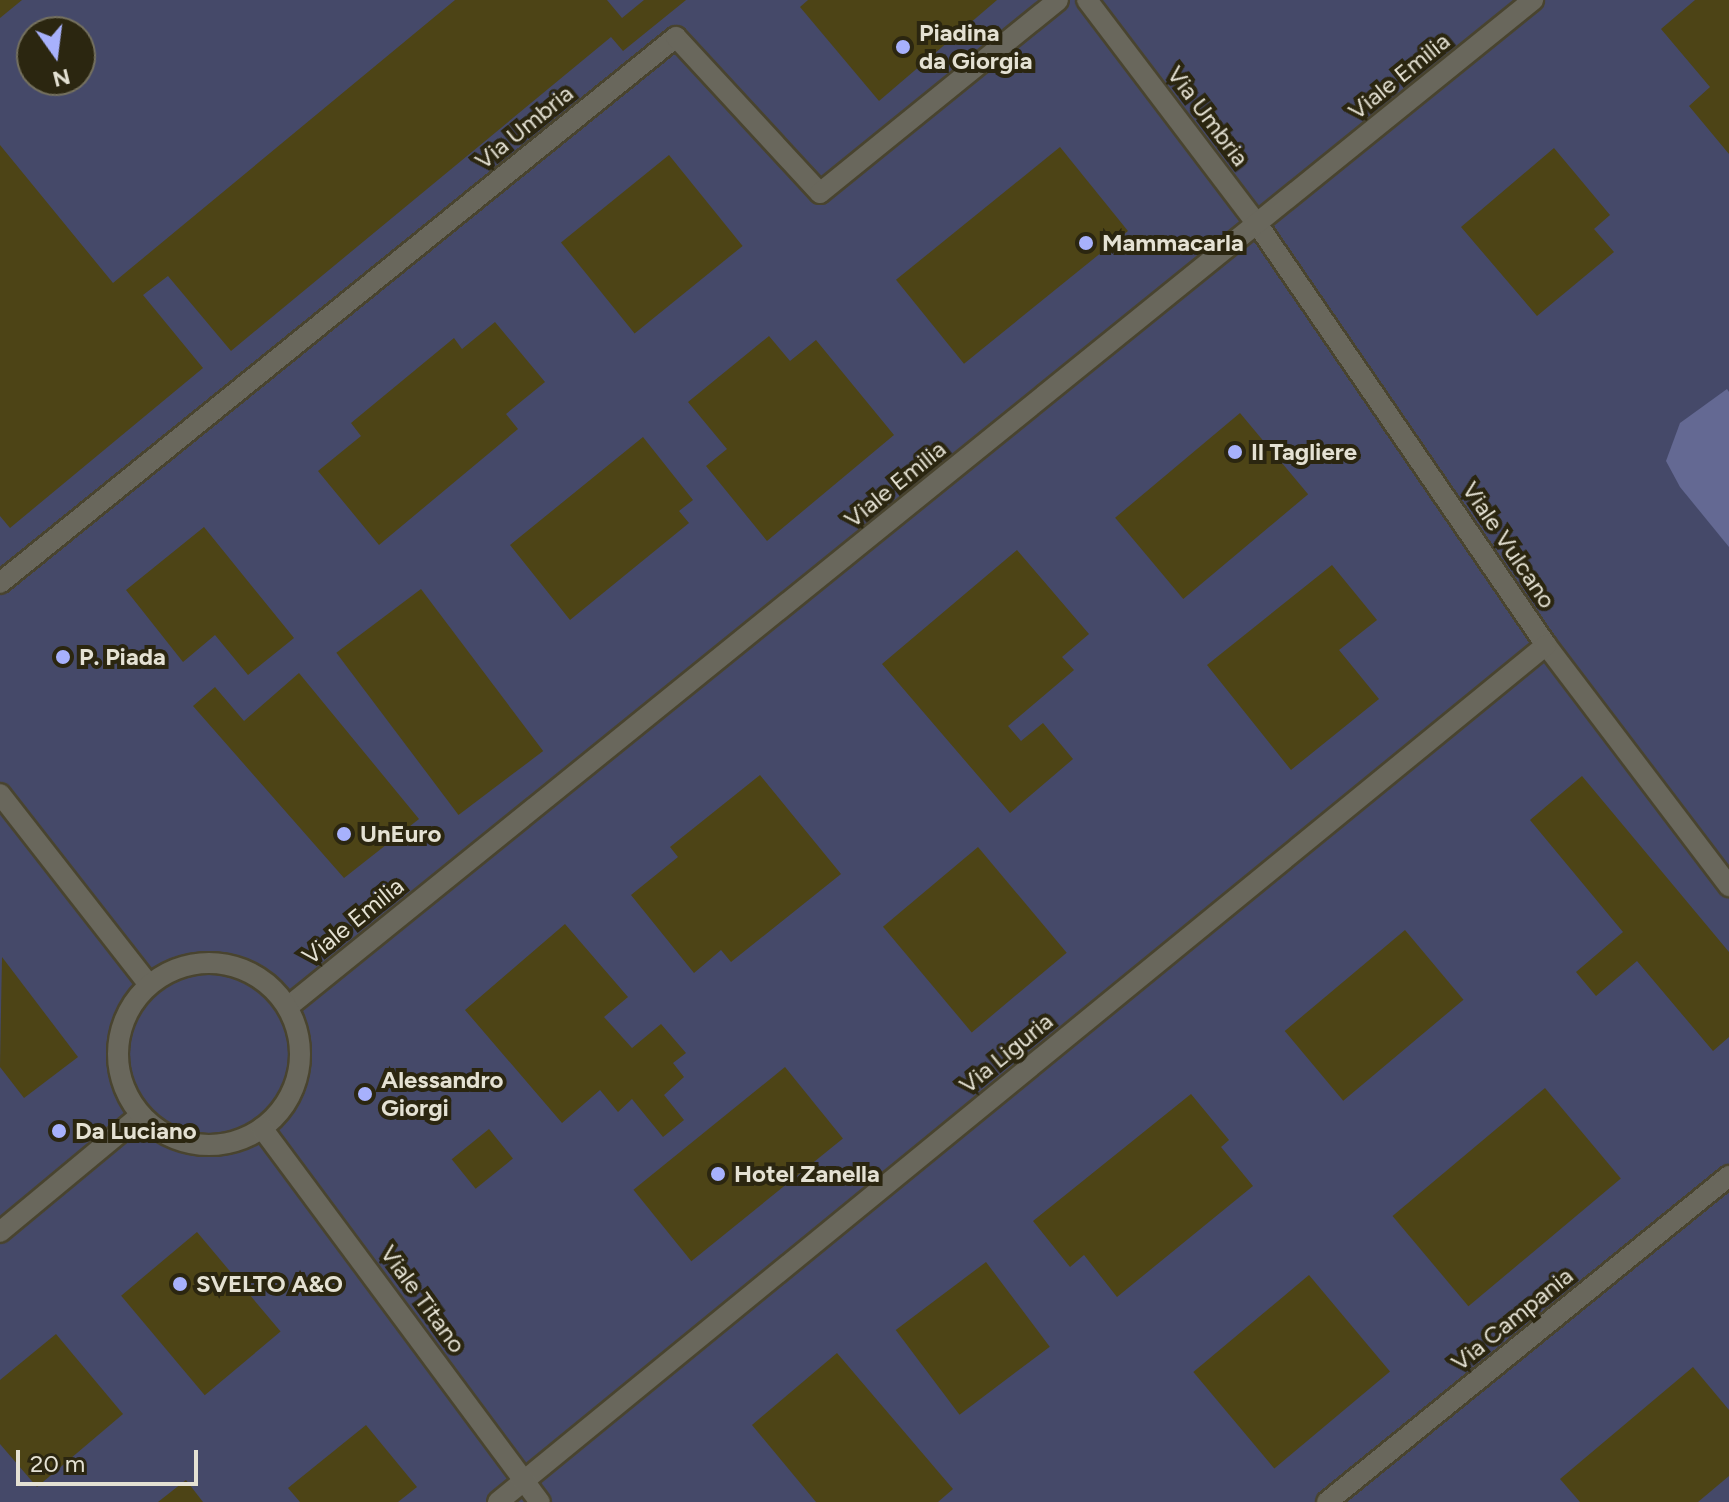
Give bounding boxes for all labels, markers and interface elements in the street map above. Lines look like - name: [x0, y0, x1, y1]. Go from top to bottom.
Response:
- north arrow: [16, 16, 96, 96]
- place label: Piadina da Giorgia: [919, 19, 1032, 75]
- street label: Viale Emilia: [1343, 26, 1455, 126]
- marker: Piadina da Giorgia: [894, 38, 912, 56]
- street label: Via Umbria: [1161, 60, 1255, 172]
- text: N: [50, 63, 73, 93]
- street label: Via Umbria: [469, 79, 579, 175]
- place label: Mammacarla: [1102, 229, 1244, 257]
- marker: Mammacarla: [1077, 234, 1095, 252]
- street label: Viale Emilia: [839, 434, 951, 534]
- place label: Il Tagliere: [1251, 438, 1357, 466]
- marker: Il Tagliere: [1226, 443, 1244, 461]
- street label: Viale Vulcano: [1456, 476, 1562, 614]
- place label: P. Piada: [79, 643, 166, 671]
- marker: P. Piada: [54, 648, 72, 666]
- place label: UnEuro: [360, 820, 441, 848]
- marker: UnEuro: [335, 825, 353, 843]
- street label: Viale Emilia: [297, 871, 409, 971]
- street label: Via Liguria: [953, 1007, 1059, 1099]
- place label: Alessandro Giorgi: [381, 1066, 503, 1122]
- marker: Alessandro Giorgi: [356, 1085, 374, 1103]
- place label: Da Luciano: [75, 1117, 197, 1145]
- marker: Da Luciano: [50, 1122, 68, 1140]
- place label: Hotel Zanella: [734, 1160, 880, 1188]
- marker: Hotel Zanella: [709, 1165, 727, 1183]
- street label: Viale Titano: [374, 1240, 472, 1358]
- street label: Via Campania: [1445, 1261, 1579, 1377]
- place label: SVELTO A&O: [196, 1270, 343, 1298]
- marker: SVELTO A&O: [171, 1275, 189, 1293]
- scale bar: [20, 1434, 202, 1484]
- text: 20 m: [30, 1449, 85, 1478]

